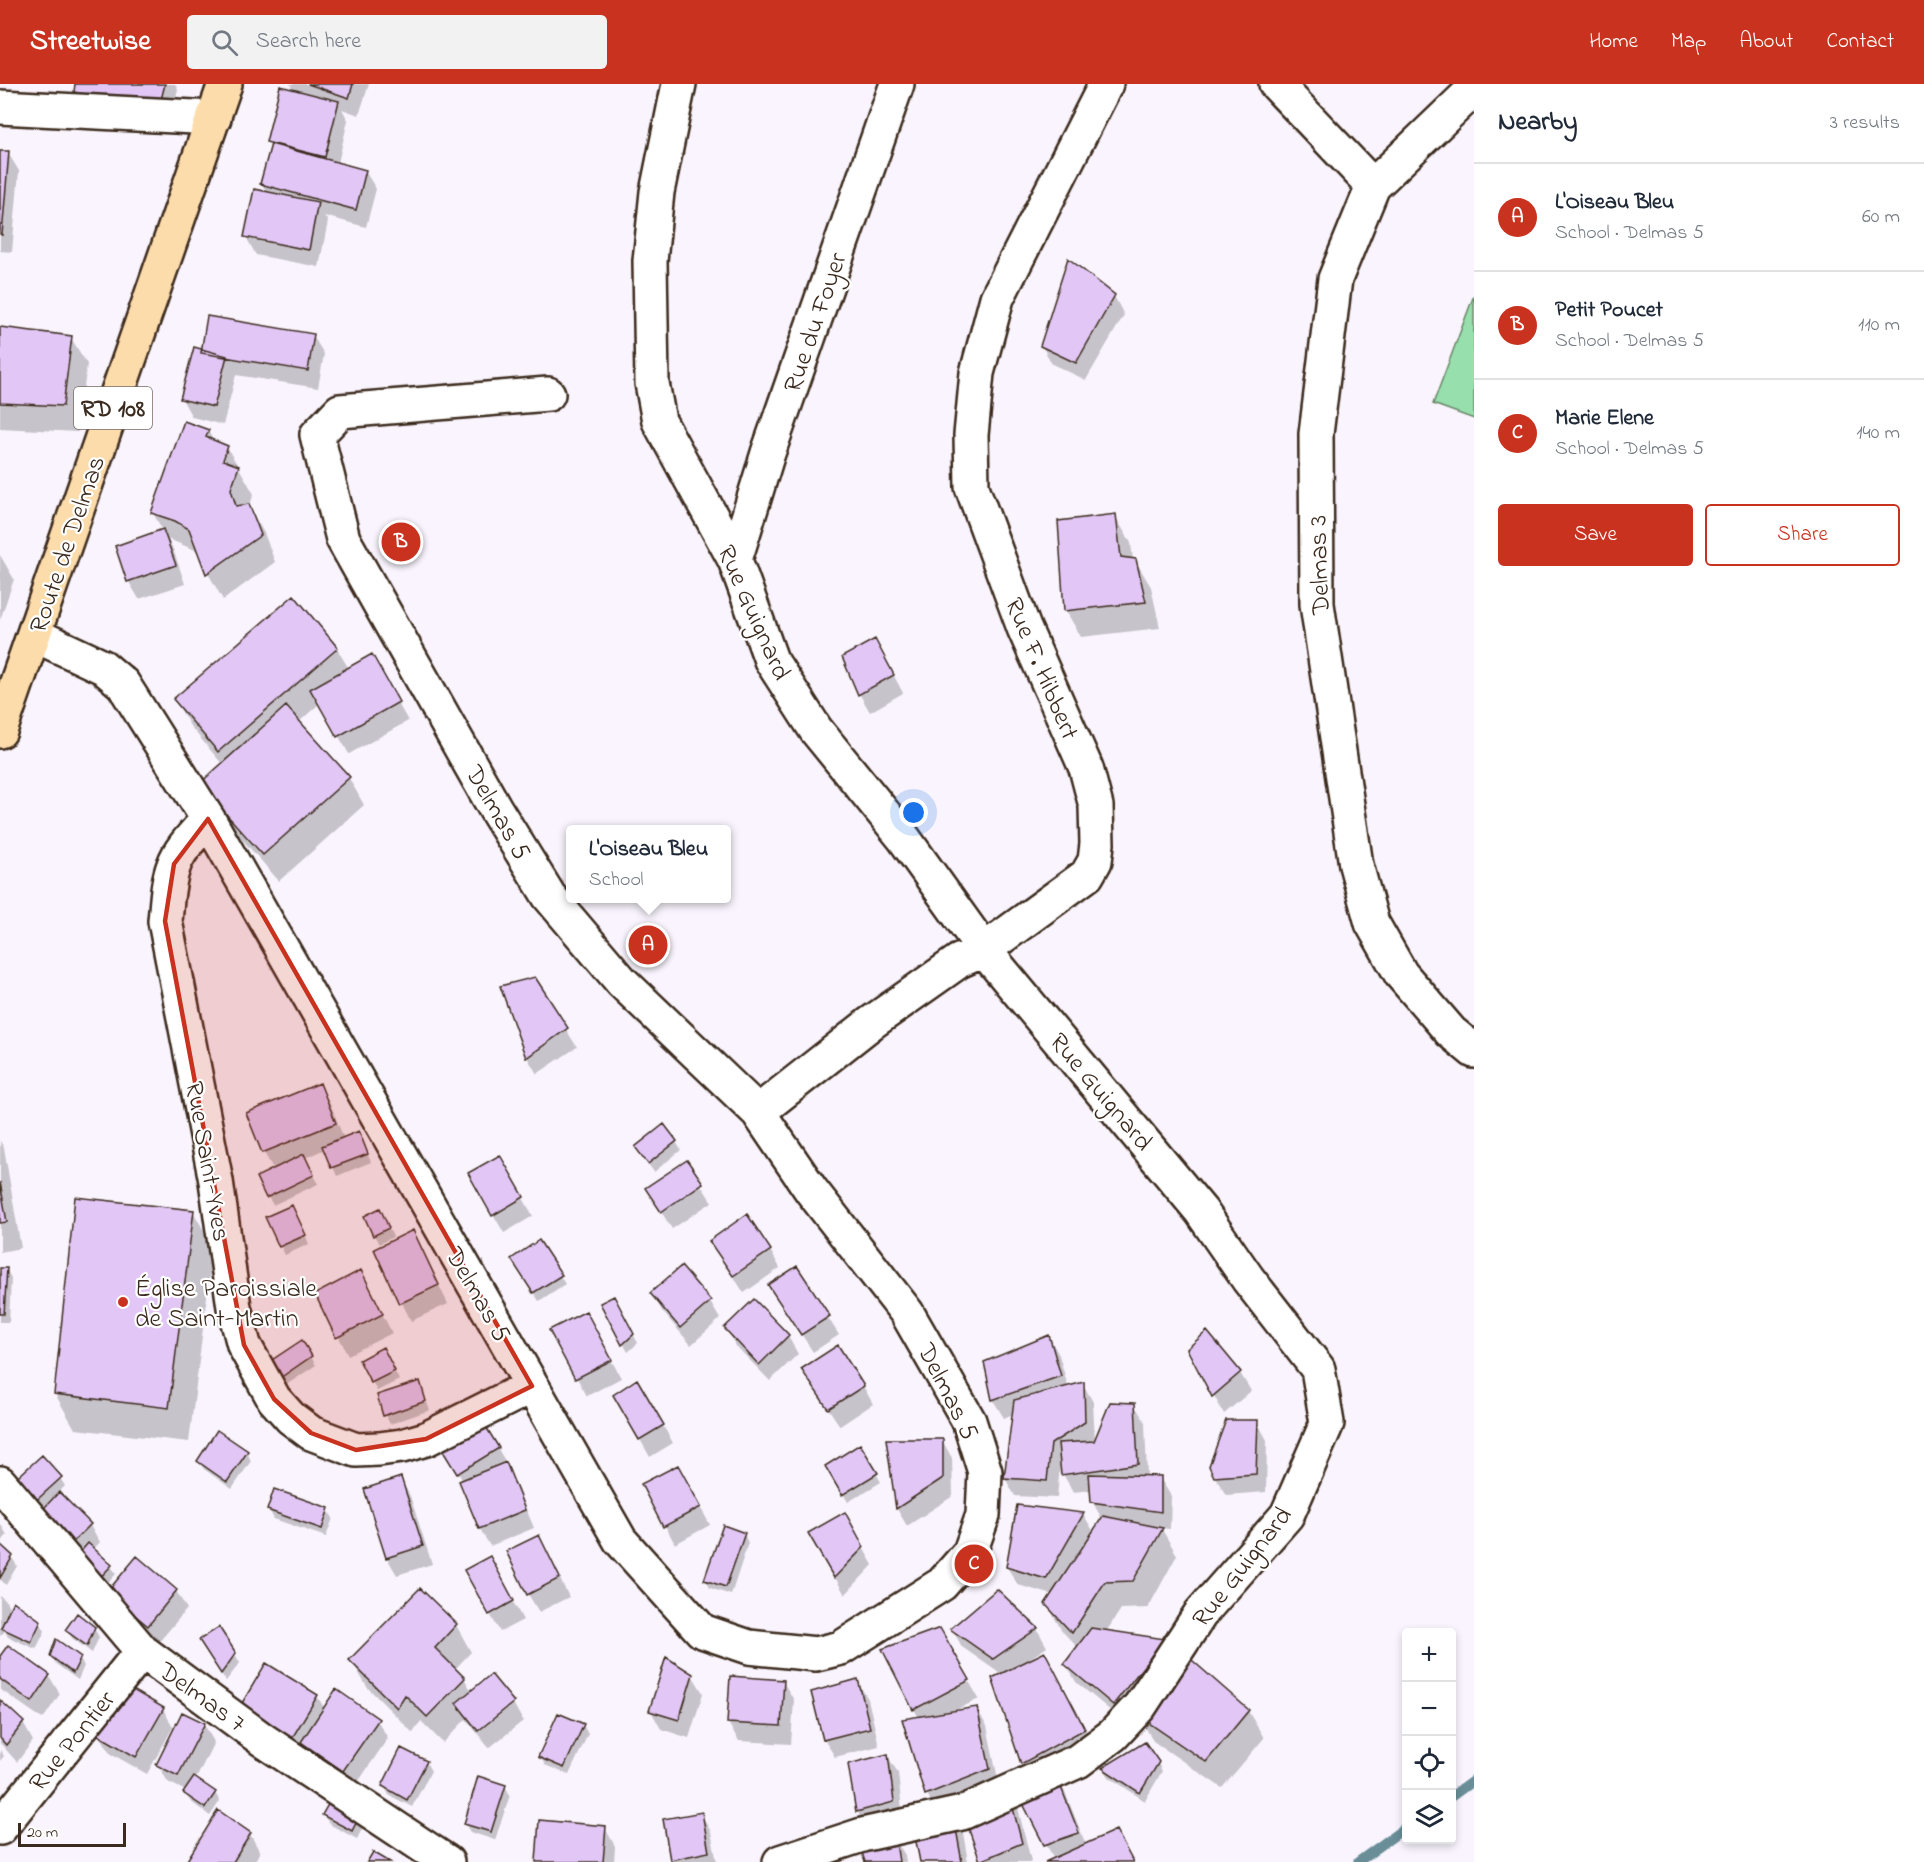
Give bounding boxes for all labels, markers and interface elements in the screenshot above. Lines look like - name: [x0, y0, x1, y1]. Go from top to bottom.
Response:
- search box: [187, 15, 607, 69]
- text: Streetwise: [30, 22, 151, 63]
- icon: search: [208, 26, 241, 59]
- text: Search here: [256, 26, 361, 58]
- text: Home: [1589, 27, 1638, 57]
- text: Map: [1671, 27, 1706, 57]
- text: About: [1739, 27, 1793, 57]
- text: Contact: [1826, 27, 1894, 57]
- text: Nearby: [1498, 104, 1577, 142]
- text: 3 results: [1830, 109, 1900, 138]
- text: L'Oiseau Bleu: [1555, 187, 1674, 219]
- text: A: [1511, 203, 1524, 232]
- text: 60 m: [1862, 203, 1900, 232]
- text: School · Delmas 5: [1555, 219, 1704, 248]
- street label: Rue du Foyer: [775, 247, 859, 398]
- text: Petit Poucet: [1555, 295, 1663, 327]
- text: B: [1511, 311, 1524, 340]
- text: 110 m: [1858, 311, 1900, 340]
- text: School · Delmas 5: [1555, 327, 1704, 356]
- road number: RD 108: [74, 387, 152, 429]
- text: Marie Elene: [1555, 403, 1654, 435]
- text: C: [1512, 419, 1523, 448]
- text: 140 m: [1856, 419, 1900, 448]
- text: School · Delmas 5: [1555, 435, 1704, 464]
- street label: Route de Delmas: [21, 451, 117, 639]
- button: Save: [1498, 504, 1693, 566]
- button: Share: [1705, 504, 1900, 566]
- street label: Delmas 3: [1300, 514, 1342, 616]
- pin: B: [382, 520, 420, 564]
- street label: Rue Guignard: [706, 540, 799, 687]
- street label: Rue F. Hibbert: [993, 592, 1087, 746]
- street label: Delmas 5: [453, 758, 539, 868]
- your location: [899, 798, 928, 827]
- popup: [566, 825, 731, 903]
- text: L'Oiseau Bleu: [589, 834, 708, 866]
- text: School: [589, 866, 644, 895]
- pin: A: [628, 922, 668, 968]
- street label: Rue Guignard: [1039, 1025, 1161, 1161]
- street label: Rue Saint-Yves: [173, 1079, 239, 1244]
- street label: Delmas 5: [433, 1240, 519, 1350]
- place label: Église Paroissiale de Saint-Martin: [135, 1271, 317, 1339]
- marker: Église Paroissiale de Saint-Martin: [116, 1295, 130, 1309]
- street label: Delmas 5: [905, 1337, 987, 1447]
- street label: Rue Guignard: [1184, 1499, 1303, 1636]
- pin: C: [954, 1542, 994, 1586]
- map controls: [1402, 1628, 1456, 1844]
- button: +: [1402, 1628, 1456, 1682]
- street label: Delmas 7: [149, 1653, 253, 1743]
- street label: Rue Pontier: [21, 1682, 127, 1801]
- button: −: [1402, 1682, 1456, 1736]
- button: locate: [1402, 1736, 1456, 1790]
- button: layers: [1402, 1790, 1456, 1844]
- scale bar: [18, 1820, 126, 1848]
- text: 20 m: [27, 1821, 58, 1845]

